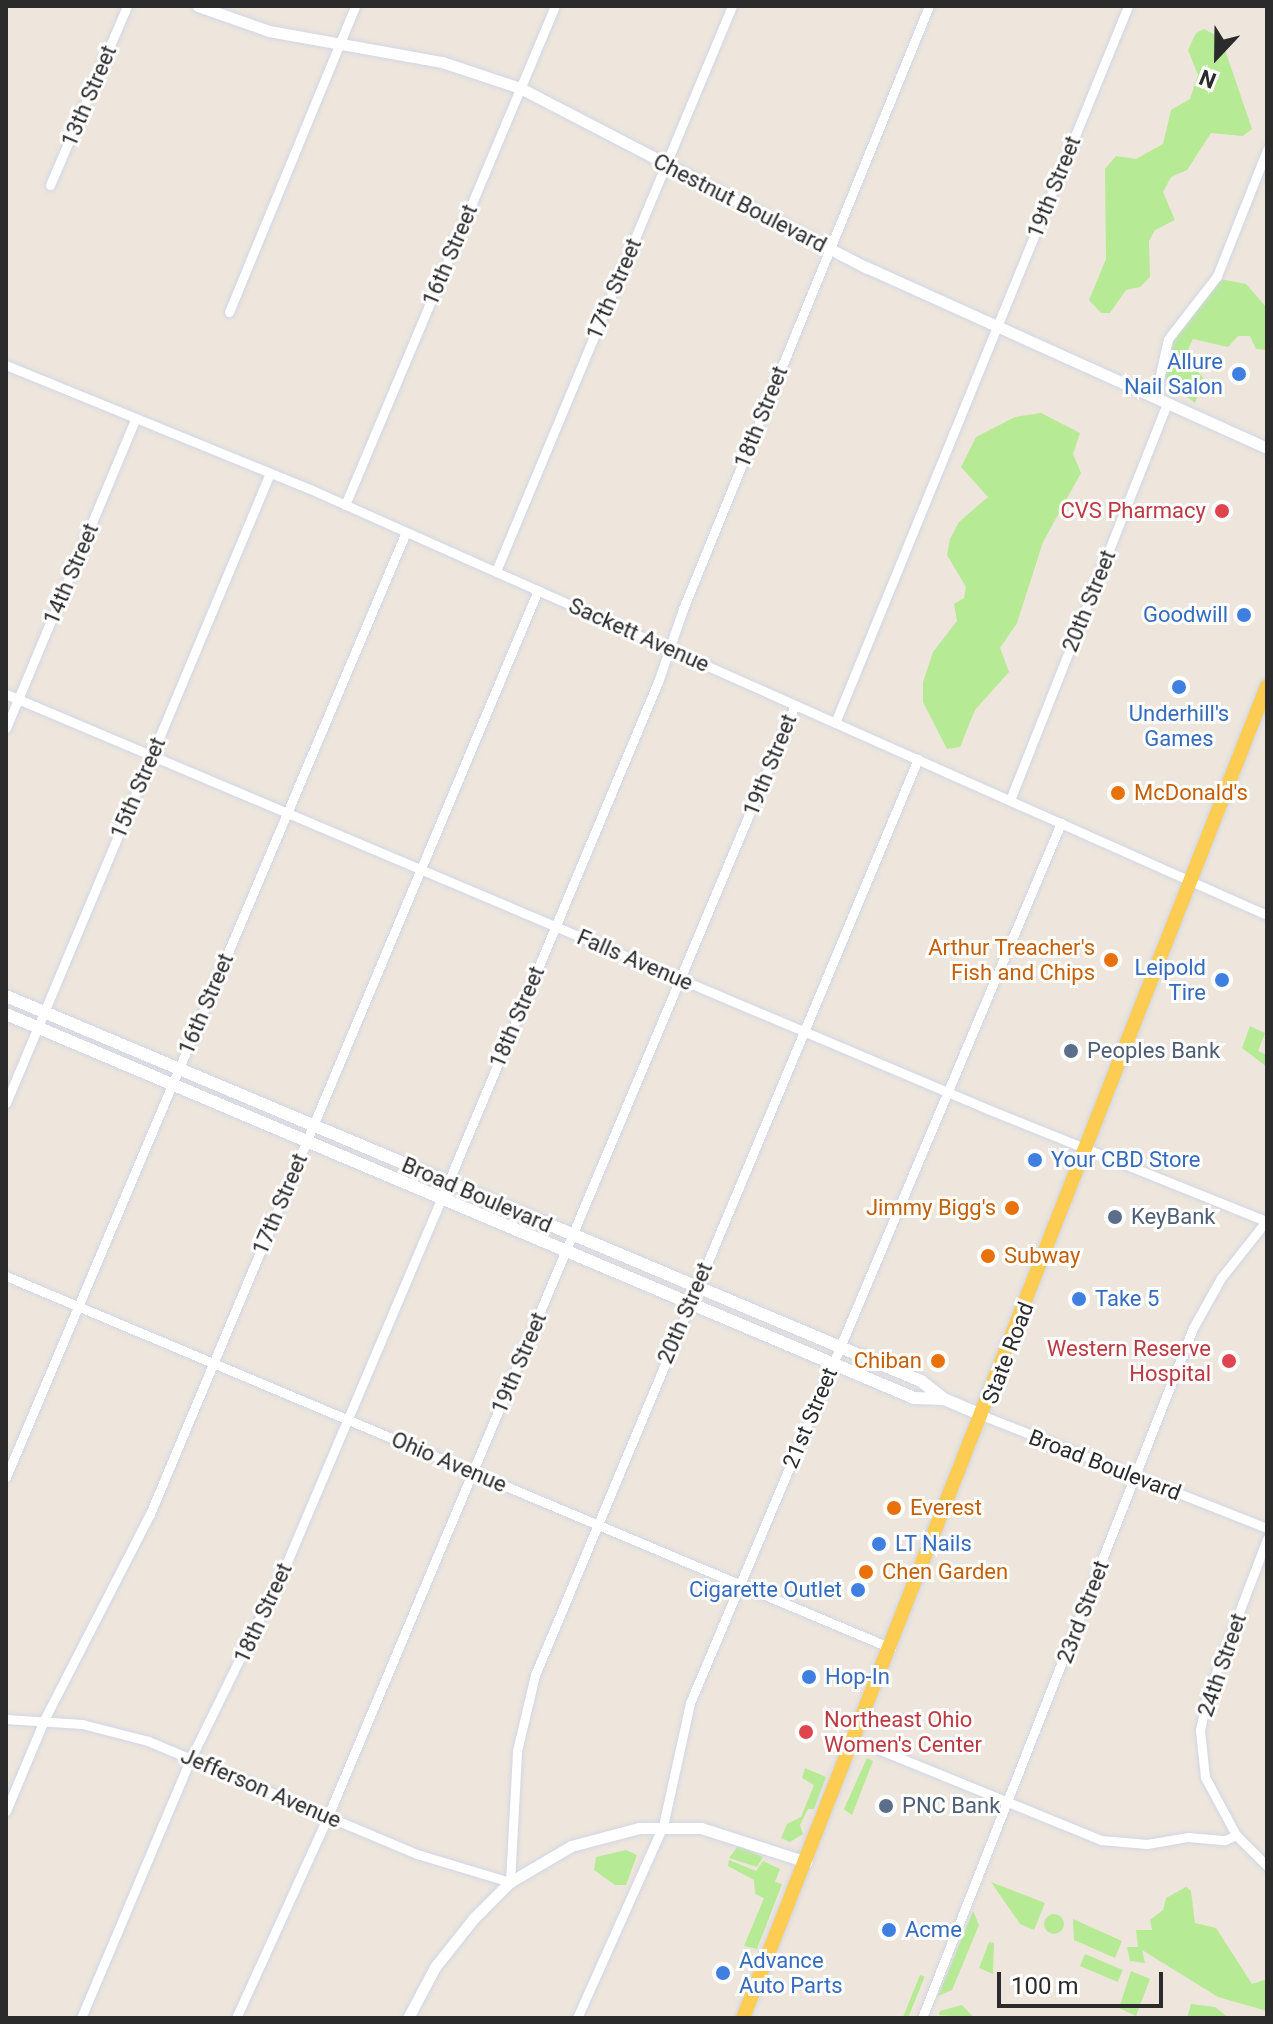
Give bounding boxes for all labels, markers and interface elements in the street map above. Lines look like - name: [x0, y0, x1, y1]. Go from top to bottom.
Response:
- north arrow: [1177, 16, 1257, 96]
- street label: 13th Street: [56, 41, 122, 151]
- text: N: [1196, 64, 1220, 93]
- street label: 19th Street: [1022, 132, 1086, 242]
- street label: Chestnut Boulevard: [649, 148, 831, 258]
- street label: 16th Street: [417, 200, 483, 310]
- street label: 17th Street: [581, 234, 647, 344]
- place label: Allure Nail Salon: [1124, 348, 1223, 400]
- street label: 18th Street: [729, 362, 793, 472]
- marker: Allure Nail Salon: [1230, 365, 1248, 383]
- place label: CVS Pharmacy: [1061, 498, 1206, 524]
- marker: CVS Pharmacy: [1213, 502, 1231, 520]
- street label: 14th Street: [38, 519, 104, 629]
- street label: 20th Street: [1057, 546, 1121, 656]
- street label: Sackett Avenue: [565, 592, 713, 678]
- place label: Goodwill: [1143, 602, 1228, 628]
- marker: Goodwill: [1235, 606, 1253, 624]
- marker: Underhill's Games: [1170, 678, 1188, 696]
- place label: Underhill's Games: [1129, 700, 1229, 752]
- street label: 19th Street: [738, 710, 802, 820]
- street label: 15th Street: [105, 733, 171, 843]
- place label: McDonald's: [1134, 780, 1248, 806]
- marker: McDonald's: [1109, 784, 1127, 802]
- street label: Falls Avenue: [573, 924, 697, 996]
- place label: Arthur Treacher's Fish and Chips: [928, 934, 1095, 986]
- street label: 16th Street: [173, 949, 239, 1059]
- marker: Arthur Treacher's Fish and Chips: [1102, 951, 1120, 969]
- place label: Leipold Tire: [1134, 954, 1206, 1006]
- street label: 18th Street: [484, 962, 550, 1072]
- marker: Leipold Tire: [1213, 971, 1231, 989]
- place label: Peoples Bank: [1087, 1038, 1220, 1064]
- marker: Peoples Bank: [1062, 1042, 1080, 1060]
- place label: Your CBD Store: [1051, 1147, 1201, 1173]
- street label: 17th Street: [247, 1149, 313, 1259]
- street label: Broad Boulevard: [398, 1151, 556, 1239]
- marker: Your CBD Store: [1026, 1151, 1044, 1169]
- place label: Jimmy Bigg's: [866, 1195, 996, 1221]
- marker: Jimmy Bigg's: [1003, 1199, 1021, 1217]
- place label: KeyBank: [1131, 1204, 1215, 1230]
- marker: KeyBank: [1106, 1208, 1124, 1226]
- place label: Subway: [1004, 1243, 1080, 1269]
- marker: Subway: [979, 1247, 997, 1265]
- street label: 20th Street: [652, 1258, 718, 1368]
- place label: Take 5: [1095, 1286, 1159, 1312]
- marker: Take 5: [1070, 1290, 1088, 1308]
- street label: State Road: [976, 1298, 1040, 1408]
- street label: 19th Street: [486, 1308, 552, 1418]
- place label: Western Reserve Hospital: [1047, 1335, 1211, 1386]
- place label: Chiban: [854, 1348, 922, 1374]
- marker: Western Reserve Hospital: [1218, 1350, 1240, 1372]
- marker: Chiban: [929, 1352, 947, 1370]
- street label: 21st Street: [777, 1364, 843, 1472]
- street label: Broad Boulevard: [1025, 1424, 1185, 1506]
- street label: Ohio Avenue: [387, 1426, 511, 1498]
- place label: Everest: [910, 1495, 982, 1521]
- marker: Everest: [885, 1499, 903, 1517]
- place label: LT Nails: [895, 1531, 972, 1557]
- marker: LT Nails: [870, 1535, 888, 1553]
- street label: 23rd Street: [1051, 1557, 1115, 1667]
- street label: 18th Street: [228, 1559, 298, 1667]
- place label: Chen Garden: [882, 1559, 1008, 1585]
- marker: Chen Garden: [857, 1563, 875, 1581]
- place label: Cigarette Outlet: [689, 1577, 842, 1603]
- marker: Cigarette Outlet: [849, 1581, 867, 1599]
- street label: 24th Street: [1192, 1610, 1252, 1720]
- place label: Hop-In: [825, 1664, 890, 1690]
- marker: Hop-In: [800, 1668, 818, 1686]
- place label: Northeast Ohio Women's Center: [824, 1706, 982, 1758]
- marker: Northeast Ohio Women's Center: [795, 1721, 817, 1743]
- street label: Jefferson Avenue: [177, 1742, 345, 1834]
- place label: PNC Bank: [902, 1793, 1000, 1819]
- marker: PNC Bank: [877, 1797, 895, 1815]
- place label: Acme: [905, 1917, 962, 1943]
- marker: Acme: [880, 1921, 898, 1939]
- place label: Advance Auto Parts: [739, 1947, 843, 1998]
- scale bar: [1001, 1956, 1167, 2006]
- marker: Advance Auto Parts: [714, 1964, 732, 1982]
- text: 100 m: [1011, 1972, 1078, 2000]

